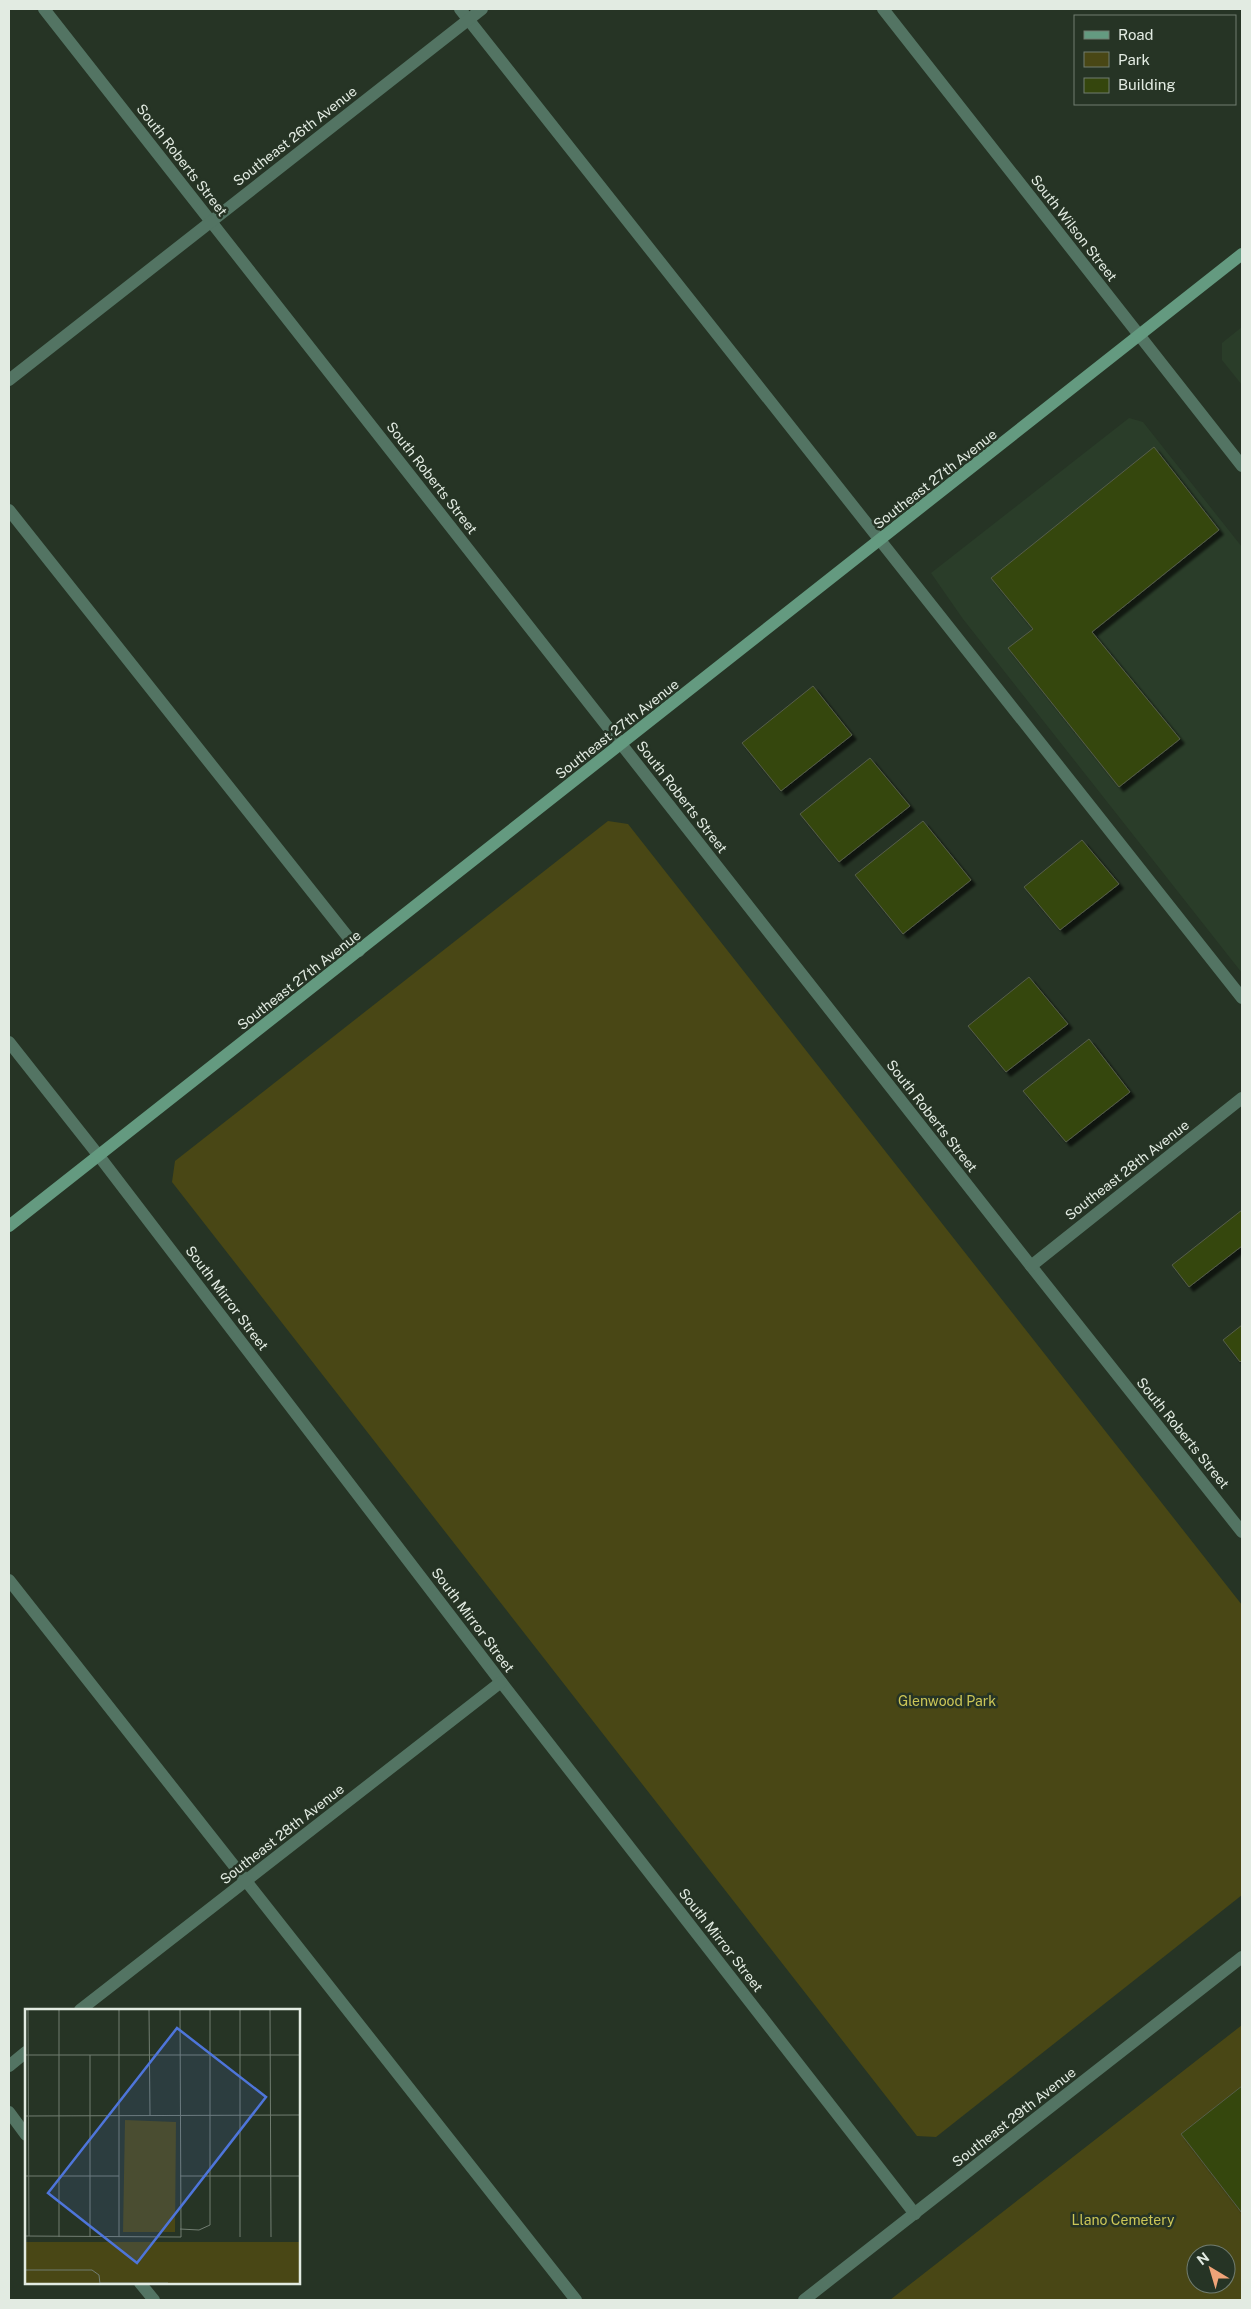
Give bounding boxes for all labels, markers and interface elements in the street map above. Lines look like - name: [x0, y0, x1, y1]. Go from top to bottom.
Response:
- legend: [1074, 15, 1236, 105]
- text: Road: [1118, 26, 1154, 43]
- text: Park: [1118, 51, 1150, 68]
- text: Building: [1118, 76, 1176, 93]
- street label: Southeast 26th Avenue: [230, 83, 360, 189]
- street label: South Roberts Street: [133, 101, 231, 219]
- street label: South Wilson Street: [1028, 172, 1120, 284]
- street label: South Roberts Street: [383, 419, 481, 537]
- street label: Southeast 27th Avenue: [870, 426, 1000, 532]
- street label: Southeast 27th Avenue: [552, 676, 682, 782]
- street label: South Roberts Street: [633, 738, 731, 856]
- street label: Southeast 27th Avenue: [234, 927, 364, 1033]
- street label: South Roberts Street: [883, 1057, 981, 1175]
- street label: Southeast 28th Avenue: [1062, 1117, 1192, 1223]
- street label: South Mirror Street: [182, 1243, 272, 1353]
- street label: South Roberts Street: [1133, 1374, 1233, 1492]
- street label: South Mirror Street: [428, 1565, 518, 1675]
- park label: Glenwood Park: [898, 1693, 996, 1709]
- street label: Southeast 28th Avenue: [217, 1781, 347, 1887]
- street label: South Mirror Street: [676, 1885, 766, 1995]
- inset map: [25, 2009, 300, 2284]
- street label: Southeast 29th Avenue: [949, 2064, 1079, 2170]
- park label: Llano Cemetery: [1072, 2212, 1175, 2228]
- north arrow: [1186, 2244, 1236, 2294]
- text: N: [1194, 2249, 1212, 2268]

